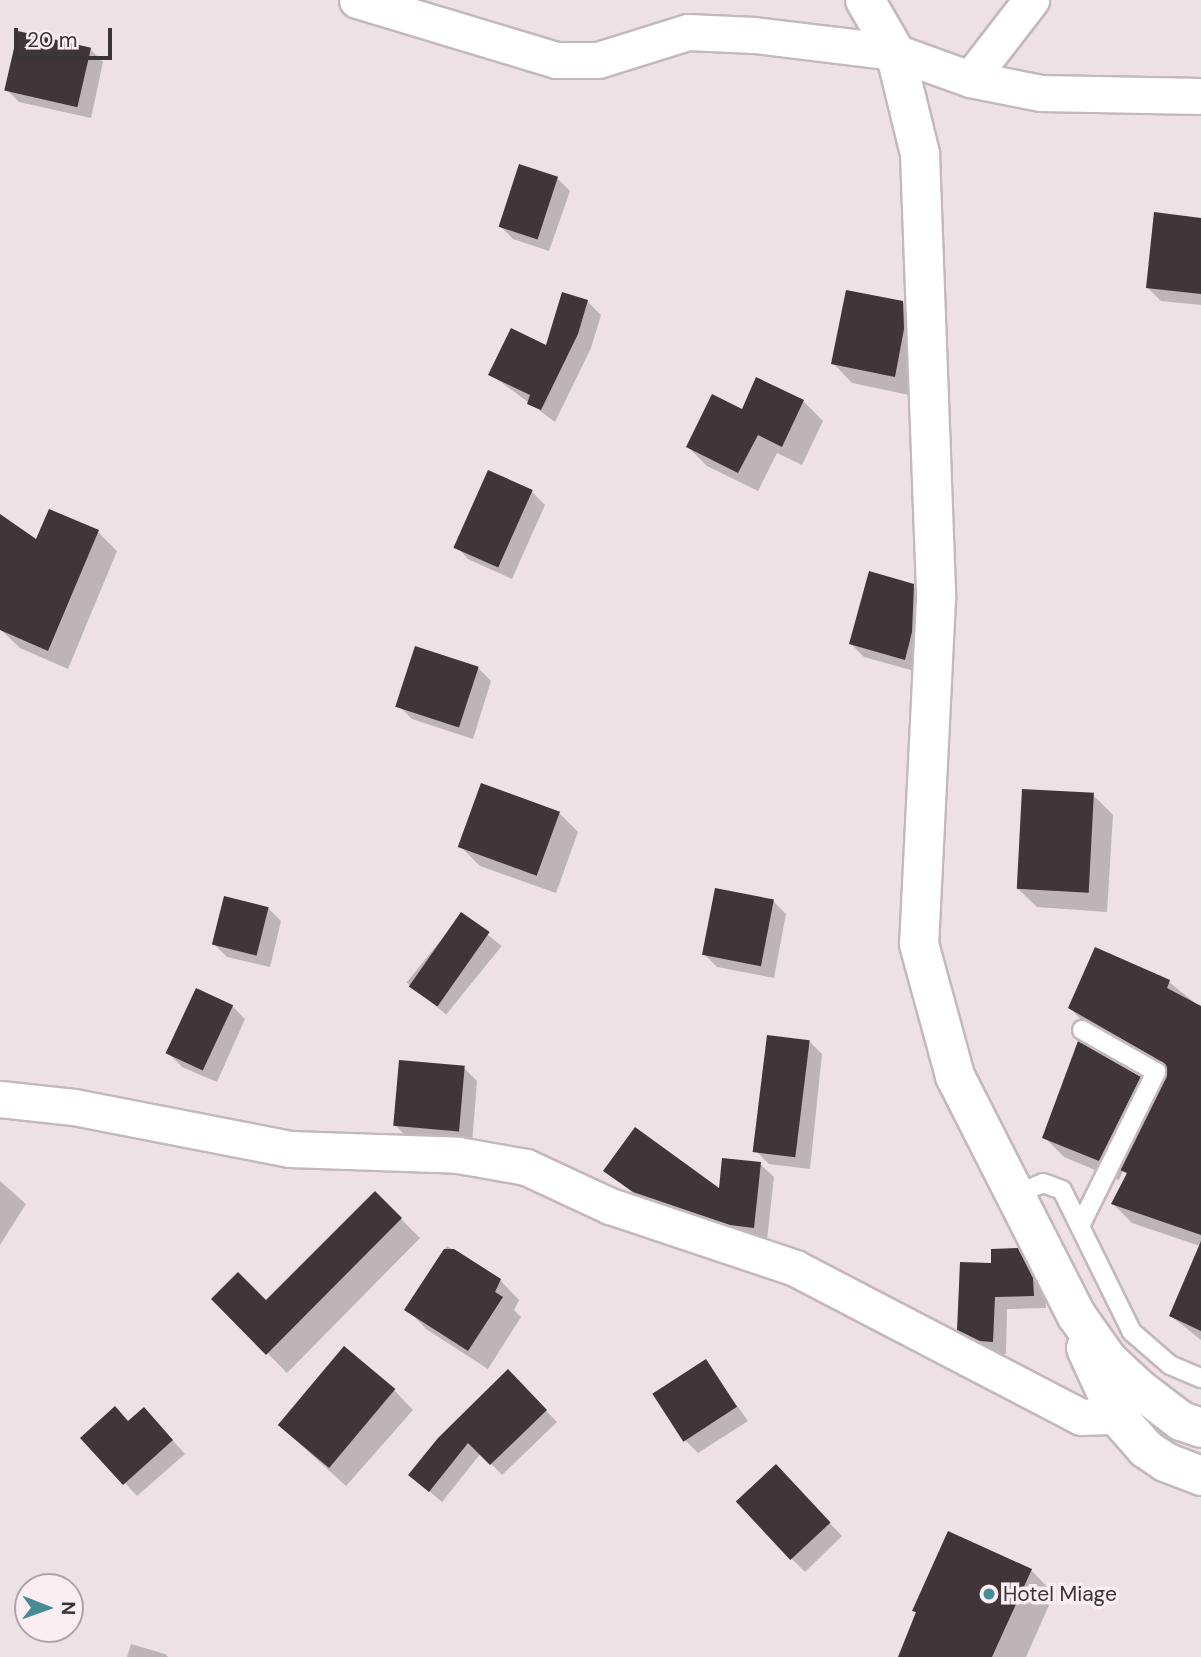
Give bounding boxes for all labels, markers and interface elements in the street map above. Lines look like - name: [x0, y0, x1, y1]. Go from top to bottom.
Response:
- scale bar: [18, 14, 116, 58]
- text: 20 m: [27, 26, 78, 54]
- north arrow: [14, 1573, 84, 1643]
- place label: Hotel Miage: [1003, 1581, 1117, 1607]
- marker: Hotel Miage: [981, 1586, 997, 1602]
- text: N: [56, 1601, 81, 1615]

